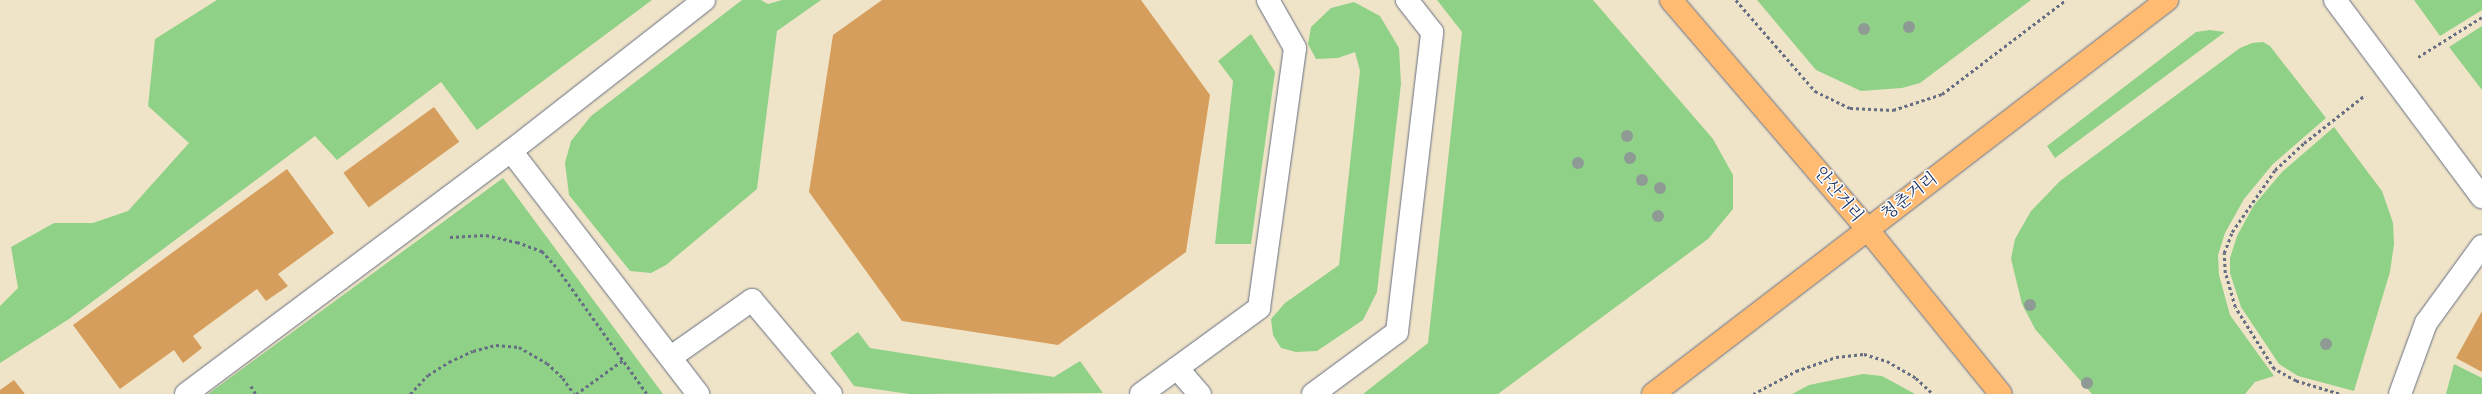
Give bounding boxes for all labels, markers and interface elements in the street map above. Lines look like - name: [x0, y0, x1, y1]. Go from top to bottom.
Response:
- street label: 안산거리: [1809, 163, 1867, 227]
- street label: 청춘거리: [1878, 169, 1942, 225]

